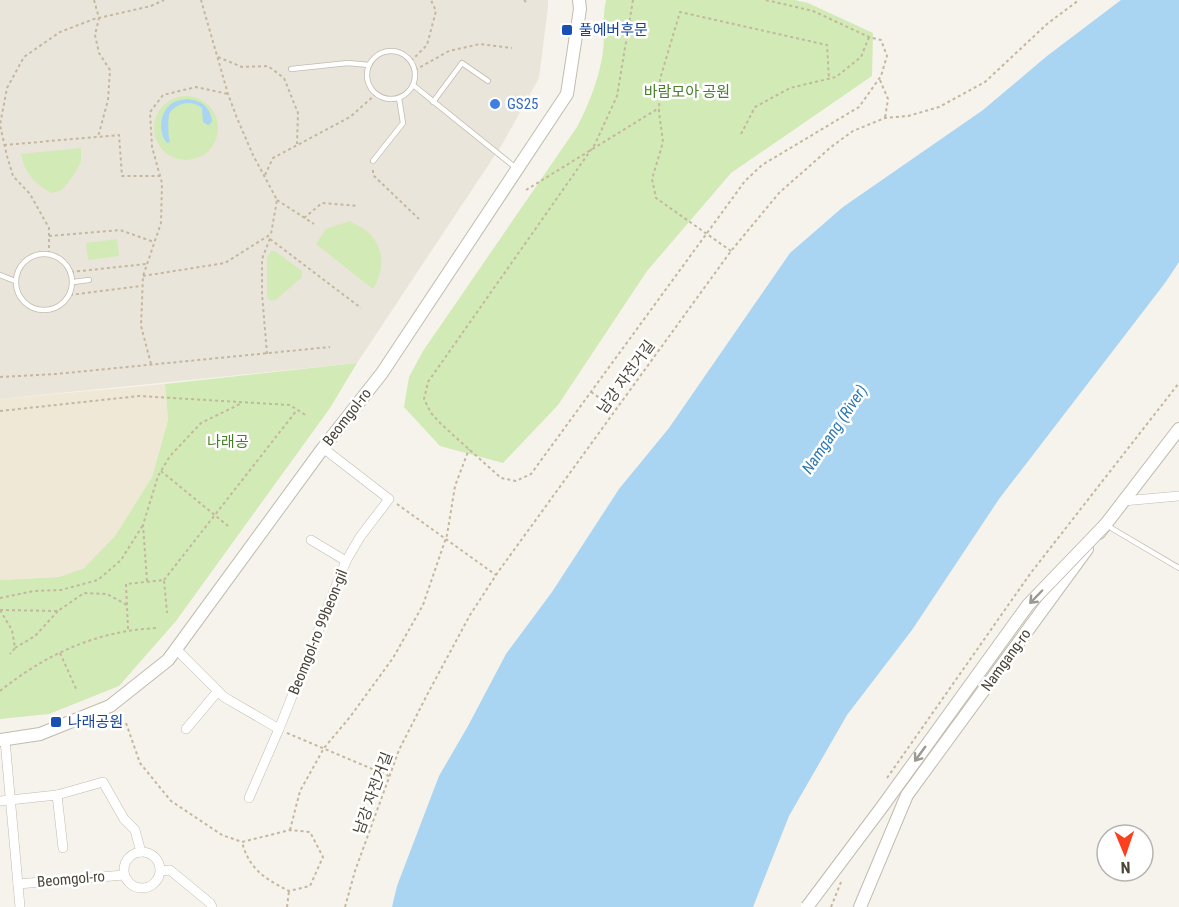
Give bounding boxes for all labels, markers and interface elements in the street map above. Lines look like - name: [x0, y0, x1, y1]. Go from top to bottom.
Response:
- place label: 풀에버후문: [579, 21, 648, 39]
- marker: 풀에버후문: [560, 23, 574, 37]
- park label: 바람모아 공원: [644, 83, 730, 101]
- place label: GS25: [507, 95, 538, 113]
- marker: GS25: [488, 97, 502, 111]
- street label: 남강 자전거길: [593, 337, 659, 417]
- water label: Namgang (River): [798, 381, 871, 477]
- street label: Beomgol-ro: [319, 385, 375, 449]
- park label: 나래공: [207, 433, 249, 451]
- street label: Beomgol-ro 99beon-gil: [285, 567, 351, 697]
- one-way arrow: [1029, 590, 1043, 605]
- street label: Namgang-ro: [977, 625, 1035, 695]
- place label: 나래공원: [68, 713, 123, 731]
- marker: 나래공원: [49, 715, 63, 729]
- one-way arrow: [914, 746, 927, 762]
- street label: 남강 자전거길: [350, 749, 396, 837]
- north arrow: [1095, 823, 1155, 883]
- text: N: [1120, 858, 1131, 877]
- street label: Beomgol-ro: [36, 867, 106, 891]

